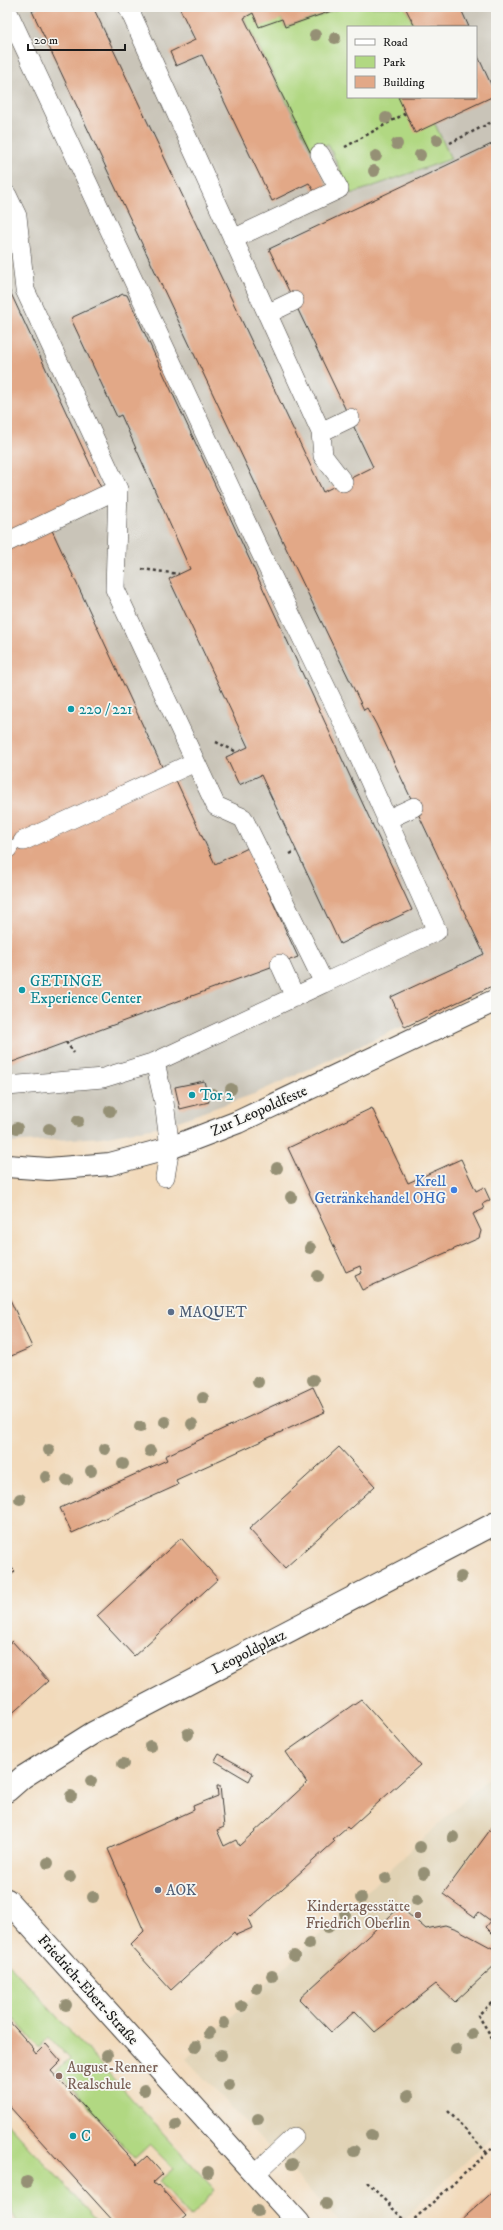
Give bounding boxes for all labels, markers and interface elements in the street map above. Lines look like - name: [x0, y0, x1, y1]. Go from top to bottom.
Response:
- scale bar: [28, 26, 125, 52]
- legend: [347, 26, 477, 98]
- text: 20 m: [34, 33, 58, 48]
- text: Road: [383, 35, 408, 50]
- text: Park: [383, 55, 405, 70]
- text: Building: [383, 75, 424, 90]
- place label: 220 / 221: [79, 700, 133, 719]
- marker: 220 / 221: [66, 704, 76, 714]
- place label: GETINGE Experience Center: [30, 972, 142, 1008]
- marker: GETINGE Experience Center: [17, 985, 27, 995]
- street label: Zur Leopoldfeste: [208, 1081, 310, 1141]
- place label: Tor 2: [200, 1086, 234, 1105]
- marker: Tor 2: [187, 1090, 197, 1100]
- place label: Krell Getränkehandel OHG: [314, 1172, 447, 1208]
- marker: Krell Getränkehandel OHG: [449, 1185, 459, 1195]
- place label: MAQUET: [179, 1303, 247, 1322]
- marker: MAQUET: [166, 1307, 176, 1317]
- street label: Leopoldplatz: [209, 1625, 290, 1679]
- place label: AOK: [166, 1881, 197, 1900]
- marker: AOK: [153, 1885, 163, 1895]
- place label: Kindertagesstätte Friedrich Oberlin: [306, 1897, 410, 1933]
- marker: Kindertagesstätte Friedrich Oberlin: [413, 1910, 423, 1920]
- street label: Friedrich-Ebert-Straße: [34, 1931, 142, 2049]
- place label: August-Renner Realschule: [67, 2058, 158, 2094]
- marker: August-Renner Realschule: [54, 2071, 64, 2081]
- place label: C: [81, 2127, 91, 2146]
- marker: C: [68, 2131, 78, 2141]

